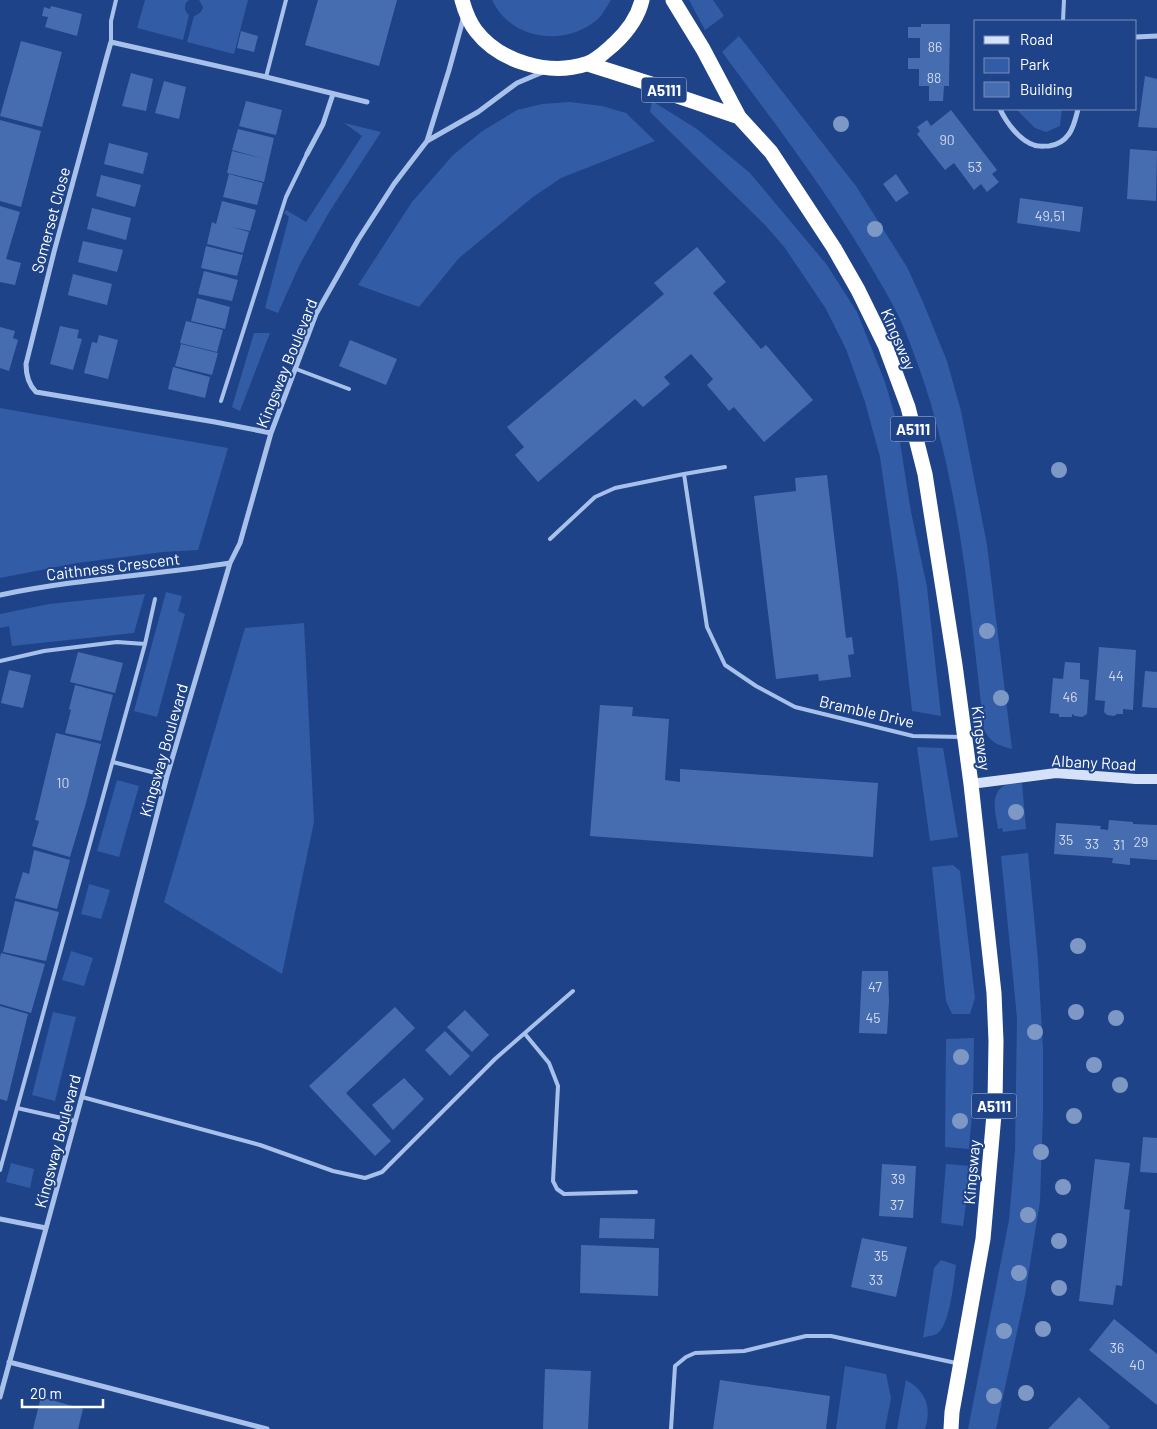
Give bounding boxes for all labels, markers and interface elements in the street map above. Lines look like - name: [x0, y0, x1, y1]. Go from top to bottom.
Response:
- legend: [974, 20, 1137, 110]
- text: Road: [1020, 30, 1053, 48]
- house number: 86: [928, 38, 942, 55]
- text: Park: [1020, 55, 1050, 73]
- house number: 88: [927, 69, 941, 86]
- road number: A5111: [642, 78, 686, 102]
- text: Building: [1020, 80, 1073, 98]
- house number: 90: [939, 131, 955, 148]
- house number: 53: [968, 158, 982, 175]
- street label: Somerset Close: [27, 165, 73, 275]
- house number: 49,51: [1035, 207, 1065, 224]
- street label: Kingsway Boulevard: [251, 296, 321, 430]
- street label: Kingsway: [878, 305, 921, 373]
- road number: A5111: [890, 416, 936, 442]
- street label: Caithness Crescent: [45, 548, 181, 584]
- house number: 44: [1108, 667, 1124, 684]
- street label: Kingsway Boulevard: [135, 681, 191, 819]
- house number: 46: [1063, 688, 1077, 705]
- street label: Bramble Drive: [818, 691, 916, 731]
- street label: Kingsway: [969, 705, 995, 772]
- street label: Albany Road: [1051, 750, 1137, 774]
- house number: 10: [57, 774, 69, 791]
- house number: 35: [1059, 831, 1073, 848]
- house number: 29: [1134, 833, 1148, 850]
- house number: 33: [1085, 835, 1099, 852]
- house number: 31: [1113, 836, 1125, 853]
- house number: 47: [868, 978, 882, 995]
- house number: 45: [866, 1009, 880, 1026]
- street label: Kingsway Boulevard: [30, 1072, 84, 1210]
- road number: A5111: [972, 1094, 1016, 1118]
- street label: Kingsway: [959, 1138, 983, 1205]
- house number: 39: [891, 1170, 905, 1187]
- house number: 37: [890, 1196, 904, 1213]
- house number: 35: [874, 1247, 888, 1264]
- house number: 33: [869, 1271, 883, 1288]
- house number: 36: [1110, 1339, 1124, 1356]
- house number: 40: [1129, 1356, 1145, 1373]
- scale bar: [22, 1376, 104, 1408]
- text: 20 m: [30, 1384, 62, 1402]

